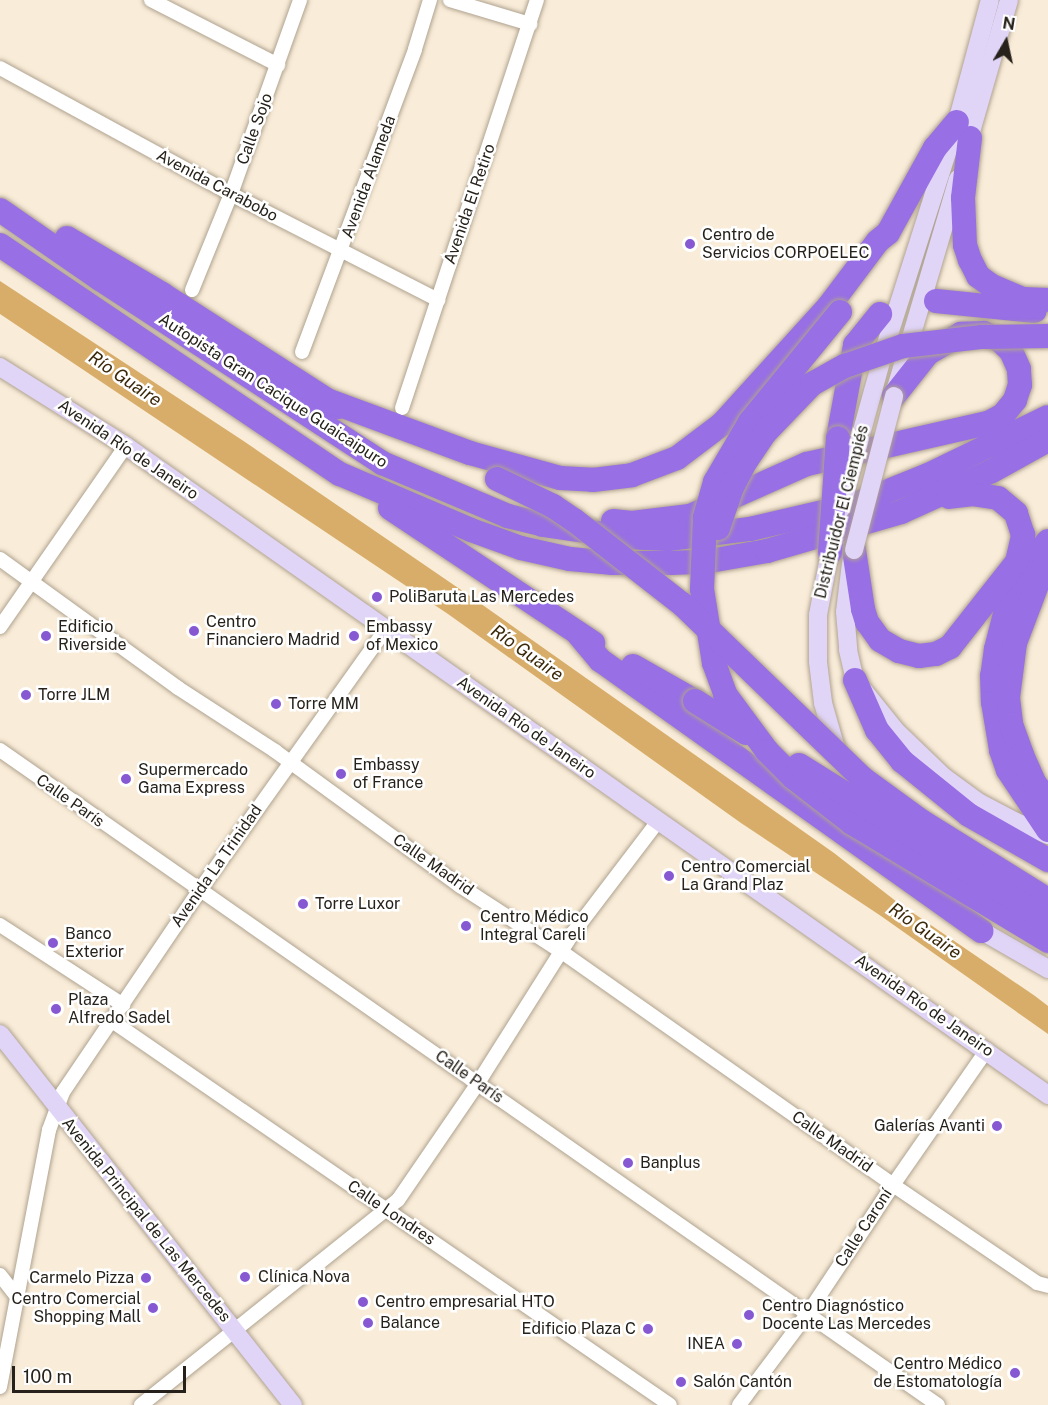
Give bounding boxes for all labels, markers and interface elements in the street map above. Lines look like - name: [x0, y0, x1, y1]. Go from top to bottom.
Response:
- north arrow: [976, 12, 1036, 72]
- text: N: [1001, 13, 1017, 34]
- street label: Calle Sojo: [233, 91, 277, 167]
- street label: Avenida Alameda: [338, 113, 400, 241]
- street label: Avenida El Retiro: [440, 141, 500, 267]
- street label: Avenida Carabobo: [153, 146, 281, 226]
- place label: Centro de Servicios CORPOELEC: [702, 225, 870, 263]
- marker: Centro de Servicios CORPOELEC: [683, 237, 697, 251]
- street label: Autopista Gran Cacique Guaicaipuro: [155, 310, 391, 472]
- water label: Río Guaire: [84, 347, 166, 411]
- street label: Avenida Río de Janeiro: [54, 396, 202, 504]
- street label: Distribuidor El Ciempiés: [811, 423, 873, 601]
- place label: PoliBaruta Las Mercedes: [389, 587, 574, 607]
- marker: PoliBaruta Las Mercedes: [370, 590, 384, 604]
- place label: Centro Financiero Madrid: [206, 612, 340, 650]
- place label: Edificio Riverside: [58, 617, 127, 655]
- place label: Embassy of Mexico: [366, 617, 438, 655]
- water label: Río Guaire: [487, 620, 567, 686]
- marker: Centro Financiero Madrid: [187, 624, 201, 638]
- marker: Edificio Riverside: [39, 629, 53, 643]
- marker: Embassy of Mexico: [347, 629, 361, 643]
- street label: Avenida Río de Janeiro: [453, 673, 599, 783]
- place label: Torre JLM: [38, 685, 110, 705]
- marker: Torre JLM: [19, 688, 33, 702]
- place label: Torre MM: [288, 694, 359, 714]
- marker: Torre MM: [269, 697, 283, 711]
- place label: Embassy of France: [353, 755, 423, 793]
- place label: Supermercado Gama Express: [138, 760, 248, 798]
- marker: Embassy of France: [334, 767, 348, 781]
- street label: Calle París: [32, 771, 108, 831]
- marker: Supermercado Gama Express: [119, 772, 133, 786]
- street label: Avenida La Trinidad: [168, 801, 266, 931]
- street label: Calle Madrid: [389, 830, 477, 900]
- place label: Centro Comercial La Grand Plaz: [681, 857, 811, 895]
- marker: Centro Comercial La Grand Plaz: [662, 869, 676, 883]
- place label: Torre Luxor: [315, 894, 400, 914]
- marker: Torre Luxor: [296, 897, 310, 911]
- water label: Río Guaire: [885, 898, 965, 964]
- place label: Centro Médico Integral Careli: [480, 907, 589, 945]
- marker: Centro Médico Integral Careli: [457, 917, 475, 935]
- place label: Banco Exterior: [65, 924, 124, 962]
- marker: Banco Exterior: [46, 936, 60, 950]
- street label: Avenida Río de Janeiro: [851, 951, 997, 1061]
- place label: Plaza Alfredo Sadel: [68, 990, 171, 1028]
- marker: Plaza Alfredo Sadel: [49, 1002, 63, 1016]
- street label: Calle París: [431, 1047, 507, 1107]
- street label: Calle Madrid: [788, 1107, 876, 1177]
- street label: Avenida Principal de Las Mercedes: [57, 1114, 235, 1326]
- place label: Galerías Avanti: [874, 1116, 985, 1136]
- marker: Galerías Avanti: [990, 1119, 1004, 1133]
- place label: Banplus: [640, 1153, 700, 1173]
- marker: Banplus: [621, 1156, 635, 1170]
- street label: Calle Londres: [343, 1177, 439, 1249]
- street label: Calle Caroní: [831, 1185, 897, 1271]
- place label: Clínica Nova: [258, 1267, 350, 1287]
- place label: Carmelo Pizza: [29, 1268, 134, 1288]
- marker: Clínica Nova: [236, 1268, 254, 1286]
- marker: Carmelo Pizza: [139, 1271, 153, 1285]
- place label: Centro Comercial Shopping Mall: [11, 1289, 141, 1327]
- place label: Centro empresarial HTO: [375, 1292, 555, 1312]
- marker: Centro empresarial HTO: [356, 1295, 370, 1309]
- place label: Centro Diagnóstico Docente Las Mercedes: [762, 1296, 931, 1334]
- marker: Centro Comercial Shopping Mall: [146, 1301, 160, 1315]
- marker: Centro Diagnóstico Docente Las Mercedes: [740, 1306, 758, 1324]
- place label: Balance: [380, 1313, 440, 1333]
- marker: Balance: [361, 1316, 375, 1330]
- place label: Edificio Plaza C: [521, 1319, 636, 1339]
- marker: Edificio Plaza C: [641, 1322, 655, 1336]
- place label: INEA: [687, 1334, 725, 1354]
- marker: INEA: [730, 1337, 744, 1351]
- scale bar: [15, 1354, 189, 1392]
- place label: Centro Médico de Estomatología: [873, 1354, 1002, 1392]
- marker: Centro Médico de Estomatología: [1006, 1364, 1024, 1382]
- text: 100 m: [23, 1366, 72, 1387]
- place label: Salón Cantón: [693, 1372, 792, 1392]
- marker: Salón Cantón: [674, 1375, 688, 1389]

